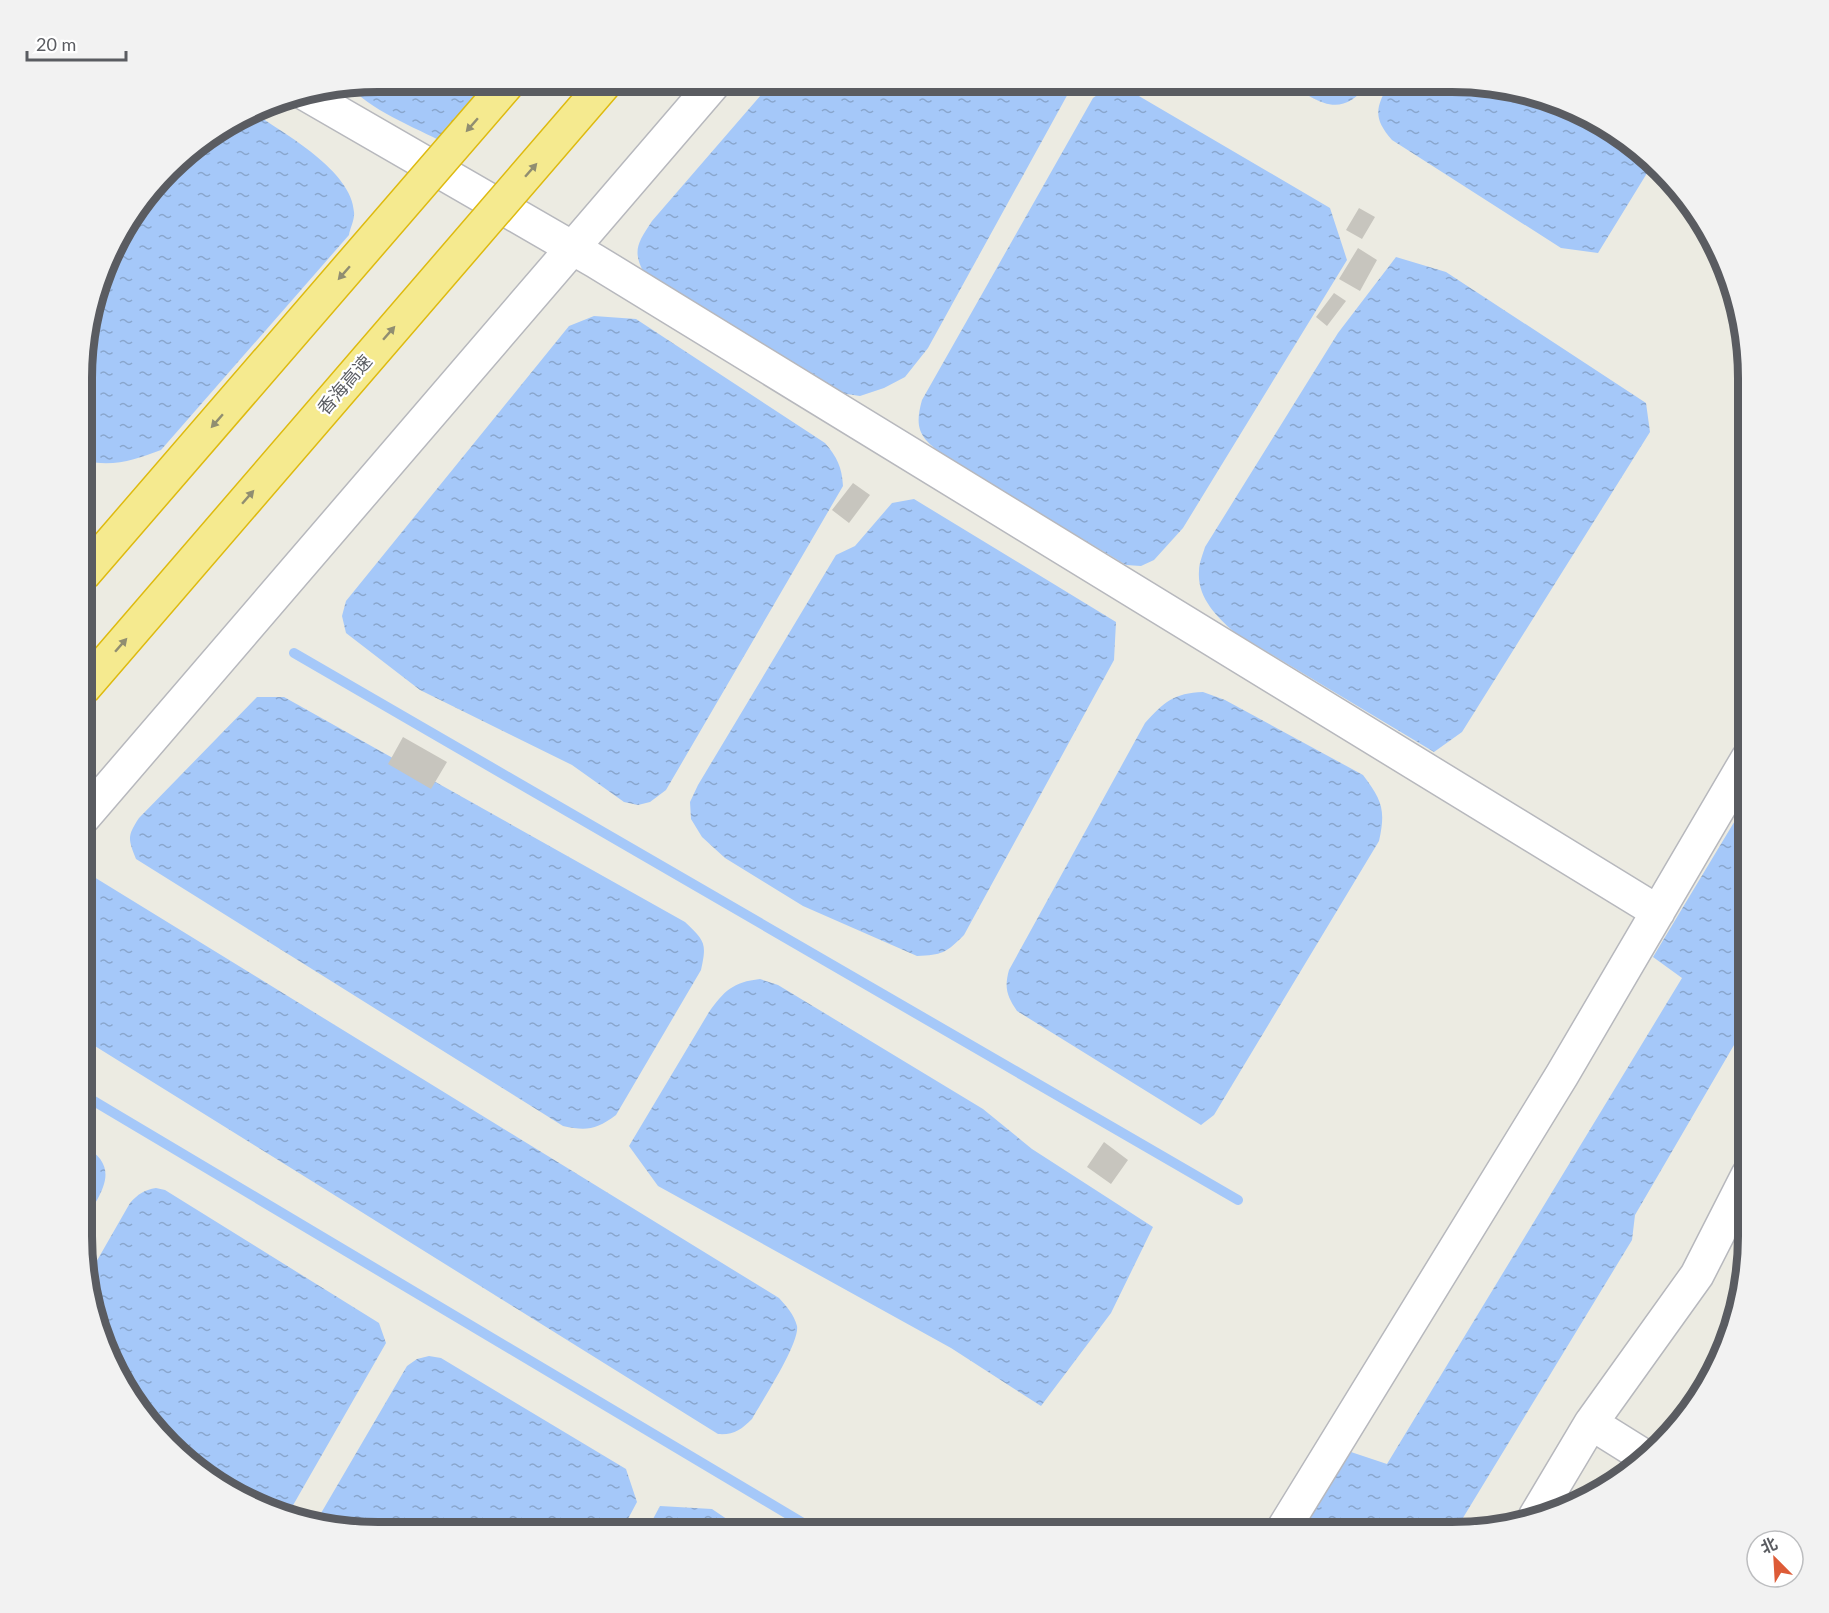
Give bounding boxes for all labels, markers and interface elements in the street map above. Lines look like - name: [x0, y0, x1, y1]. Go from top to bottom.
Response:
- scale bar: [27, 24, 126, 62]
- text: 20 m: [36, 33, 76, 55]
- one-way arrow: [466, 117, 479, 132]
- one-way arrow: [524, 162, 537, 178]
- one-way arrow: [338, 265, 351, 280]
- one-way arrow: [383, 325, 396, 341]
- street label: 香海高速: [312, 350, 376, 419]
- one-way arrow: [211, 413, 224, 428]
- one-way arrow: [241, 490, 254, 505]
- one-way arrow: [114, 638, 127, 653]
- north arrow: [1745, 1529, 1805, 1589]
- text: 北: [1758, 1533, 1780, 1557]

